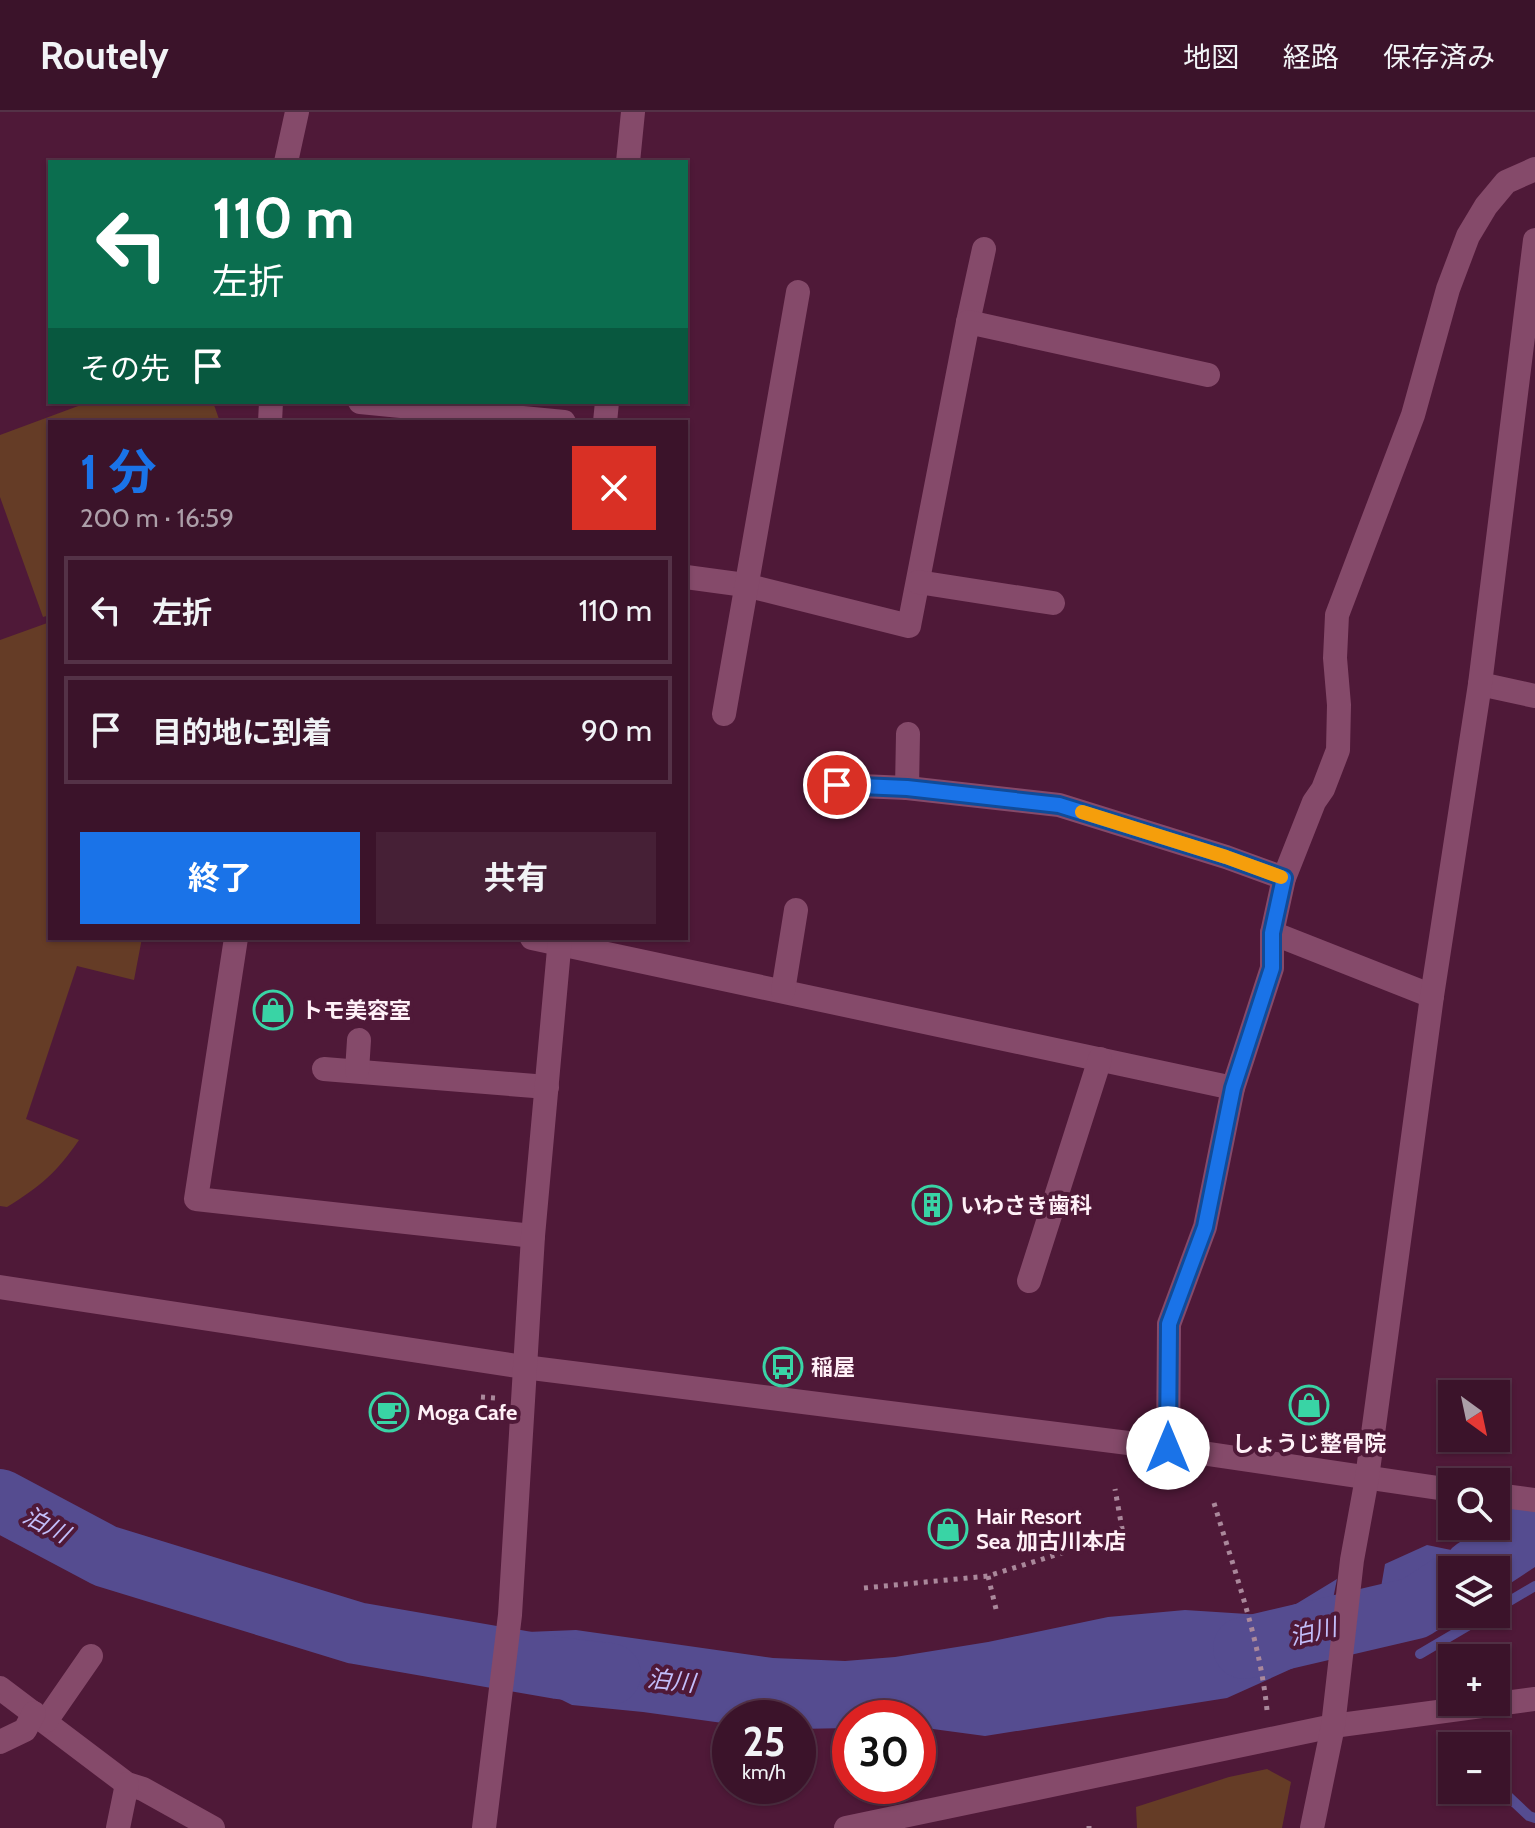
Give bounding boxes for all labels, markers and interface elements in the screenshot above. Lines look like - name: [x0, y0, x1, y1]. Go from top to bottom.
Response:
- text: Routely: [40, 32, 169, 79]
- text: 地図: [1183, 40, 1239, 74]
- text: 経路: [1283, 40, 1339, 74]
- text: 保存済み: [1383, 40, 1495, 74]
- text: 110 m: [212, 184, 354, 252]
- icon: left: [80, 192, 184, 296]
- text: 左折: [212, 259, 284, 303]
- icon: arrive: [186, 344, 230, 388]
- text: その先: [80, 350, 170, 387]
- text: 1 分: [80, 443, 157, 501]
- button: close: [572, 446, 656, 530]
- text: 200 m · 16:59: [80, 502, 234, 534]
- icon: left: [84, 588, 128, 632]
- text: 110 m: [578, 592, 652, 629]
- text: 左折: [152, 594, 212, 631]
- icon: arrive: [84, 708, 128, 752]
- text: 90 m: [581, 712, 652, 749]
- text: 目的地に到着: [152, 714, 332, 751]
- pin: [803, 751, 871, 819]
- icon: arrive: [815, 763, 859, 807]
- button: 終了: [80, 832, 360, 924]
- button: 共有: [376, 832, 656, 924]
- shop icon: トモ美容室: [252, 989, 294, 1031]
- place label: トモ美容室: [301, 997, 411, 1024]
- building icon: いわさき歯科: [911, 1184, 953, 1226]
- place label: いわさき歯科: [960, 1192, 1092, 1219]
- bus stop icon: 稲屋: [762, 1346, 804, 1388]
- place label: 稲屋: [811, 1354, 855, 1381]
- north arrow: [1438, 1380, 1510, 1452]
- map controls: [1438, 1380, 1510, 1804]
- shop icon: しょうじ整骨院: [1288, 1384, 1330, 1426]
- cafe icon: Moga Cafe: [368, 1391, 410, 1433]
- place label: Moga Cafe: [417, 1399, 517, 1426]
- position arrow: [1126, 1406, 1210, 1490]
- place label: しょうじ整骨院: [1232, 1430, 1386, 1457]
- button: search: [1438, 1468, 1510, 1540]
- water label: 泊川: [18, 1500, 77, 1550]
- place label: Hair Resort Sea 加古川本店: [976, 1503, 1126, 1555]
- shop icon: Hair Resort Sea 加古川本店: [927, 1508, 969, 1550]
- button: layers: [1438, 1556, 1510, 1628]
- water label: 泊川: [1286, 1611, 1342, 1651]
- button: +: [1438, 1644, 1510, 1716]
- water label: 泊川: [646, 1664, 699, 1698]
- speed limit sign: 30: [832, 1700, 936, 1804]
- text: 25: [743, 1717, 785, 1766]
- button: −: [1438, 1732, 1510, 1804]
- text: km/h: [742, 1760, 786, 1784]

